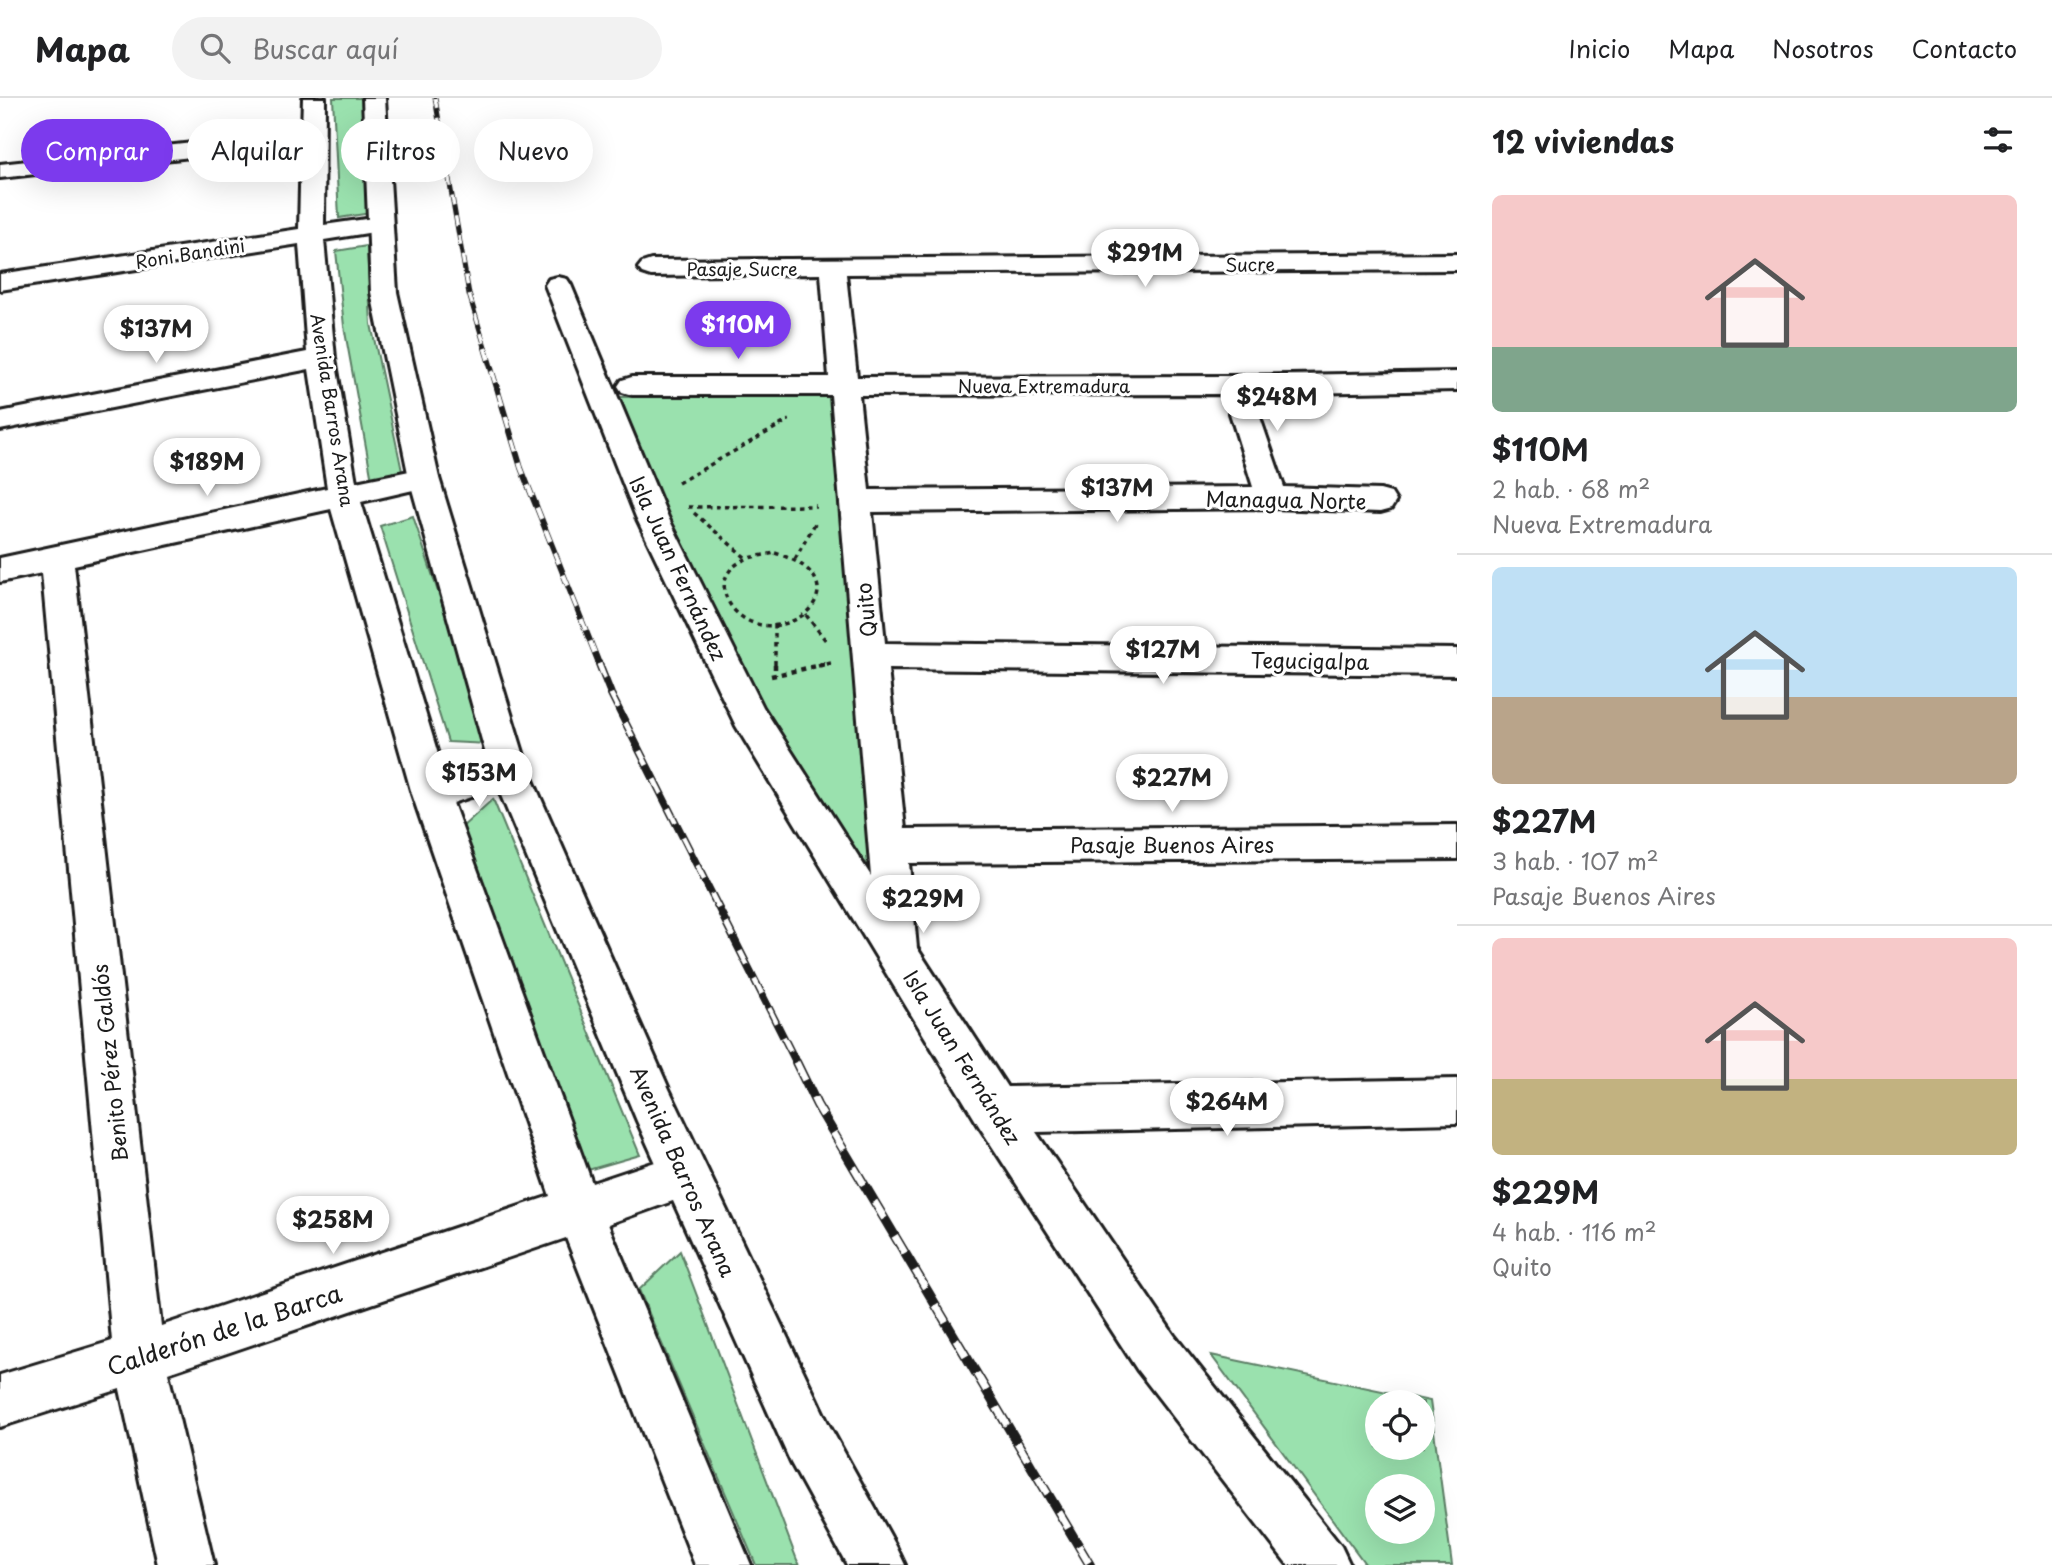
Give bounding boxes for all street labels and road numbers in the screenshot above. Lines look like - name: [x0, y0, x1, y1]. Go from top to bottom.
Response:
- street label: Roni Bandini: [133, 231, 247, 275]
- street label: Sucre: [1225, 250, 1275, 278]
- street label: Pasaje Sucre: [686, 255, 798, 282]
- street label: Avenida Barros Arana: [304, 311, 362, 509]
- street label: Nueva Extremadura: [958, 372, 1130, 399]
- street label: Isla Juan Fernández: [622, 470, 736, 666]
- street label: Managua Norte: [1205, 482, 1367, 516]
- street label: Quito: [846, 581, 884, 639]
- street label: Tegucigalpa: [1250, 643, 1370, 677]
- street label: Pasaje Buenos Aires: [1070, 828, 1274, 860]
- street label: Benito Pérez Galdós: [83, 963, 135, 1163]
- street label: Isla Juan Fernández: [896, 964, 1030, 1150]
- street label: Avenida Barros Arana: [623, 1060, 745, 1282]
- street label: Calderón de la Barca: [102, 1274, 346, 1384]

